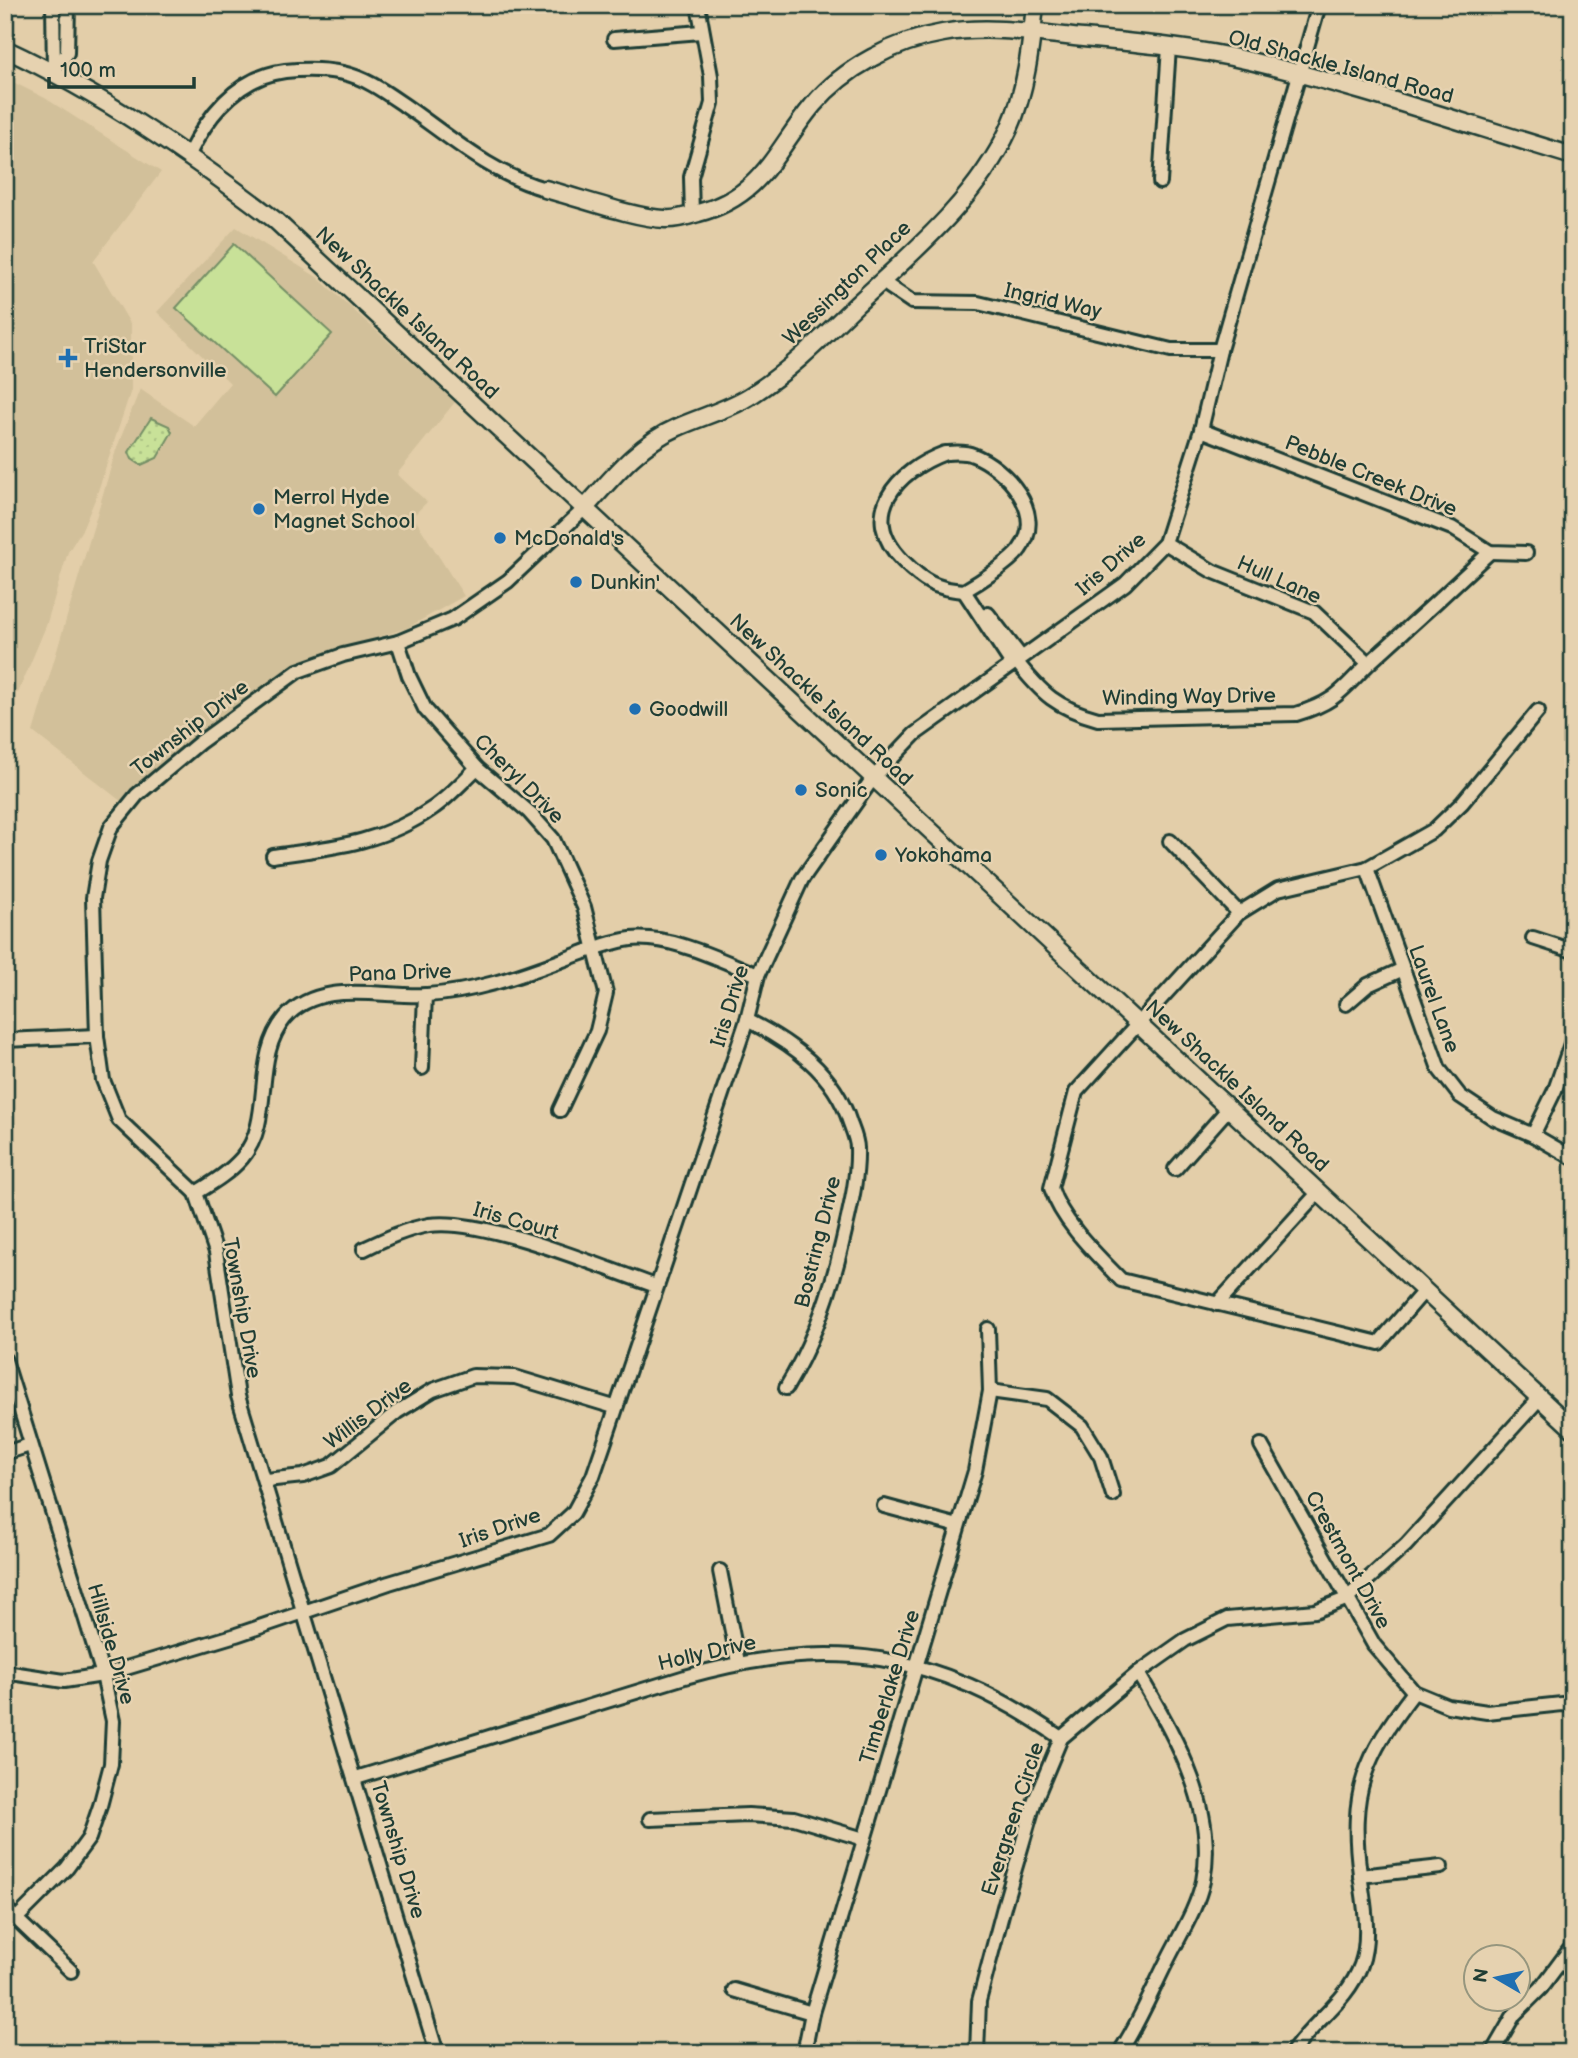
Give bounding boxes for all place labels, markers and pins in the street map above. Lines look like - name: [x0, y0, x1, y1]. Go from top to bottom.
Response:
- place label: TriStar Hendersonville: [84, 334, 227, 383]
- marker: TriStar Hendersonville: [58, 348, 78, 368]
- place label: Merrol Hyde Magnet School: [273, 485, 415, 534]
- marker: Merrol Hyde Magnet School: [251, 501, 267, 517]
- place label: McDonald's: [514, 526, 624, 551]
- marker: McDonald's: [492, 530, 508, 546]
- place label: Dunkin': [590, 570, 660, 595]
- marker: Dunkin': [568, 574, 584, 590]
- place label: Goodwill: [649, 697, 728, 722]
- marker: Goodwill: [627, 701, 643, 717]
- place label: Sonic: [815, 778, 868, 803]
- marker: Sonic: [793, 782, 809, 798]
- place label: Yokohama: [894, 843, 992, 868]
- marker: Yokohama: [873, 847, 889, 863]

